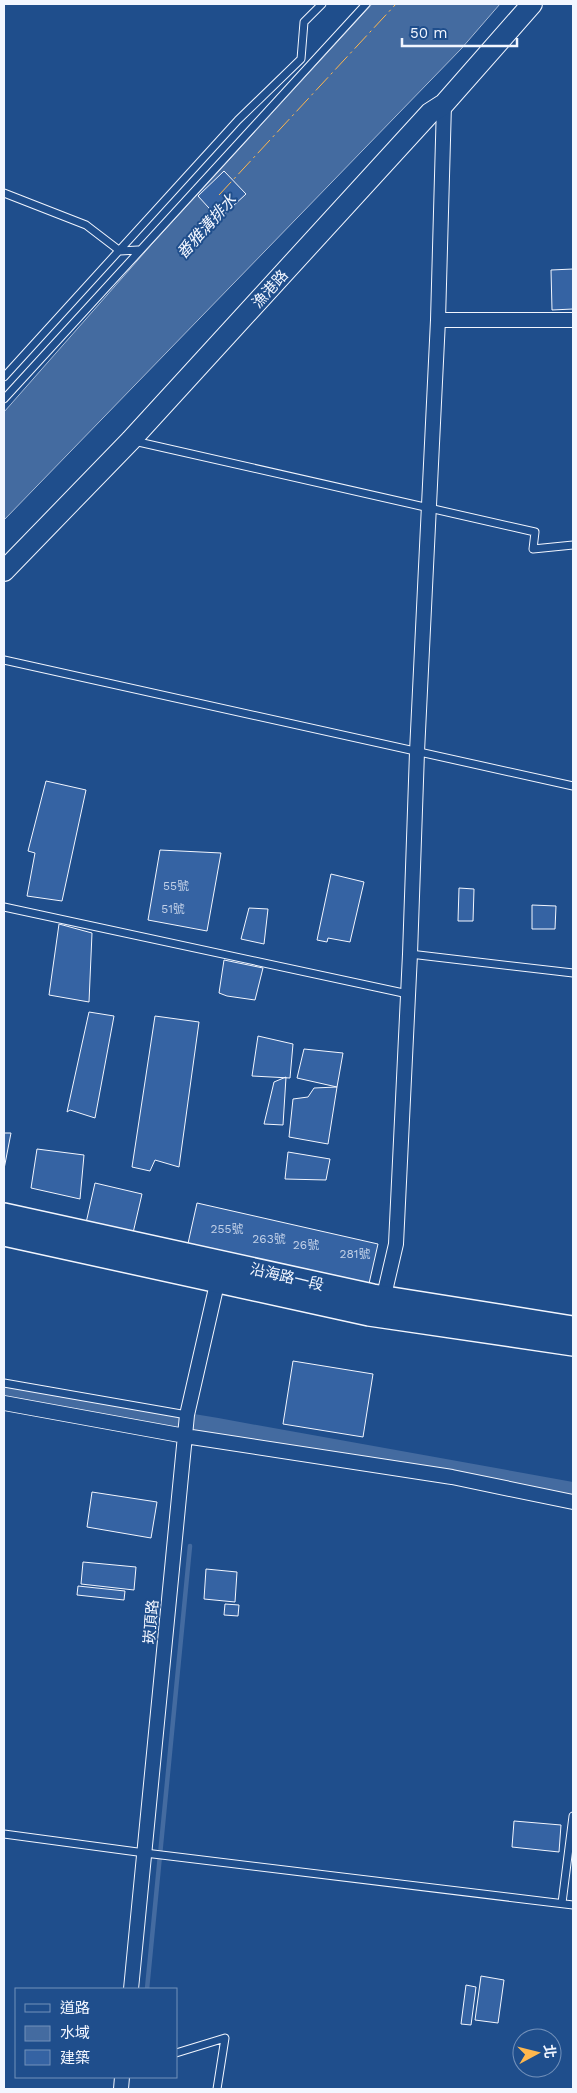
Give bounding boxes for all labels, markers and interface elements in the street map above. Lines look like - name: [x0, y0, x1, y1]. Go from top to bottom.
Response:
- scale bar: [402, 15, 517, 47]
- text: 50 m: [410, 24, 447, 42]
- water label: 番雅溝排水: [173, 190, 241, 262]
- street label: 漁港路: [248, 266, 292, 312]
- house number: 55號: [163, 879, 189, 893]
- house number: 51號: [161, 902, 185, 916]
- house number: 255號: [211, 1222, 243, 1236]
- house number: 263號: [252, 1232, 286, 1246]
- house number: 26號: [293, 1238, 319, 1252]
- house number: 281號: [339, 1247, 371, 1261]
- street label: 沿海路一段: [248, 1260, 326, 1294]
- street label: 崁頂路: [140, 1599, 162, 1645]
- legend: [15, 1988, 178, 2078]
- text: 道路: [60, 1999, 90, 2017]
- text: 水域: [60, 2024, 90, 2042]
- north arrow: [512, 2028, 562, 2078]
- text: 北: [541, 2043, 559, 2059]
- text: 建築: [60, 2049, 90, 2067]

